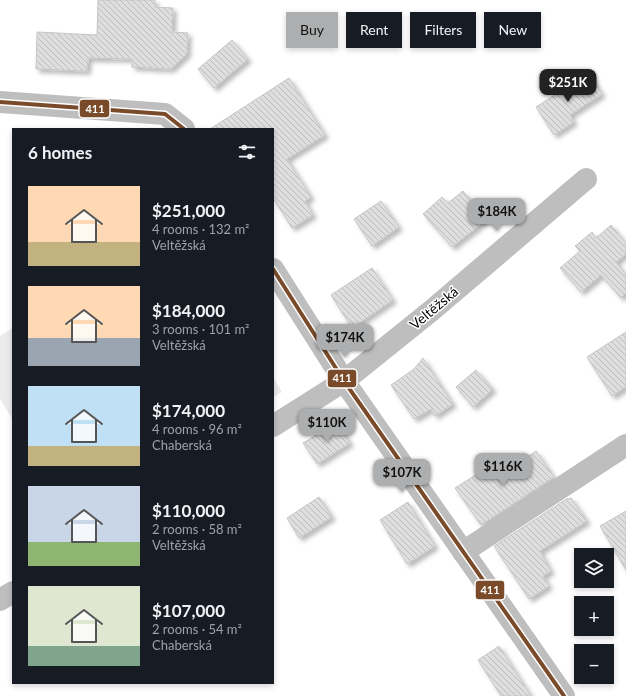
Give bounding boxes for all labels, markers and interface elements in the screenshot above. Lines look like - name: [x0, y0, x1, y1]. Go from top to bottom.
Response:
- chip: Buy: [286, 12, 338, 48]
- chip: Rent: [346, 12, 402, 48]
- chip: Filters: [410, 12, 476, 48]
- chip: New: [484, 12, 541, 48]
- pin: $251K: [540, 69, 596, 103]
- text: $251K: [548, 74, 588, 90]
- line badge: 411: [79, 99, 110, 118]
- text: 411: [85, 102, 105, 115]
- icon: filters: [236, 141, 258, 163]
- text: 6 homes: [28, 142, 92, 163]
- pin: $184K: [469, 198, 525, 232]
- text: $251,000: [152, 200, 225, 221]
- icon: home: [60, 202, 108, 250]
- text: $184K: [477, 203, 517, 219]
- text: 4 rooms · 132 m²: [152, 221, 249, 237]
- text: Veltěžská: [152, 237, 206, 253]
- street label: Veltěžská: [406, 282, 461, 333]
- text: $184,000: [152, 300, 225, 321]
- icon: home: [60, 302, 108, 350]
- text: 3 rooms · 101 m²: [152, 321, 249, 337]
- pin: $174K: [317, 324, 373, 358]
- text: $174K: [325, 329, 365, 345]
- text: Veltěžská: [152, 337, 206, 353]
- line badge: 411: [327, 369, 357, 388]
- text: 411: [332, 371, 352, 384]
- text: $174,000: [152, 400, 225, 421]
- icon: home: [60, 402, 108, 450]
- pin: $110K: [299, 409, 355, 443]
- text: $110K: [307, 414, 347, 430]
- text: 4 rooms · 96 m²: [152, 421, 242, 437]
- text: Chaberská: [152, 437, 212, 453]
- pin: $116K: [475, 453, 531, 487]
- text: $116K: [483, 458, 523, 474]
- pin: $107K: [374, 459, 430, 493]
- text: $107K: [382, 464, 422, 480]
- text: $110,000: [152, 500, 225, 521]
- icon: home: [60, 502, 108, 550]
- text: 2 rooms · 58 m²: [152, 521, 242, 537]
- text: Veltěžská: [152, 537, 206, 553]
- map controls: [574, 548, 614, 684]
- button: layers: [574, 548, 614, 588]
- line badge: 411: [475, 580, 505, 600]
- text: 411: [480, 583, 500, 596]
- button: +: [574, 596, 614, 636]
- text: $107,000: [152, 600, 225, 621]
- icon: home: [60, 602, 108, 650]
- text: 2 rooms · 54 m²: [152, 621, 242, 637]
- text: Chaberská: [152, 637, 212, 653]
- button: −: [574, 644, 614, 684]

